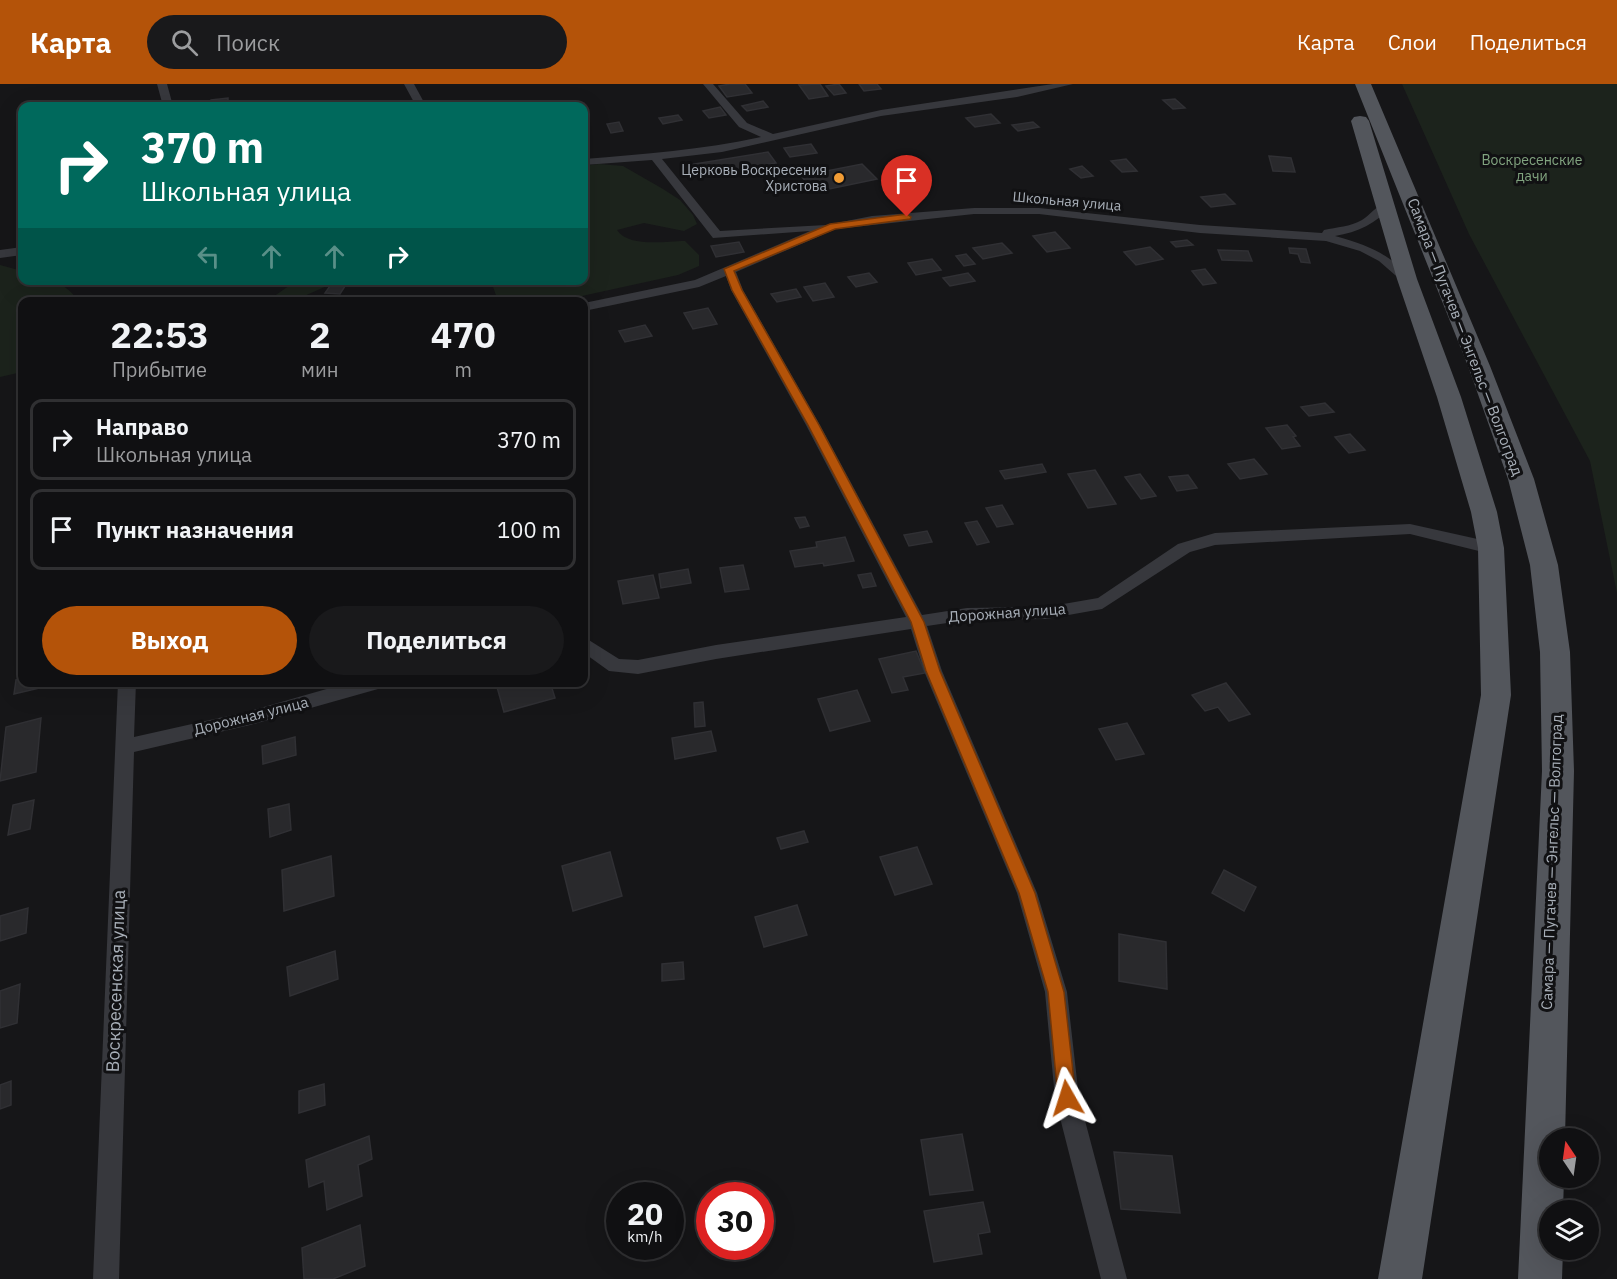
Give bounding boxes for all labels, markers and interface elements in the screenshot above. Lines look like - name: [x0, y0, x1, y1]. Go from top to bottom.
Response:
- search box: [147, 15, 567, 69]
- text: Карта: [30, 24, 111, 61]
- icon: search: [168, 26, 201, 59]
- text: Поиск: [216, 28, 280, 57]
- text: Карта: [1297, 28, 1355, 56]
- text: Слои: [1388, 28, 1437, 56]
- text: Поделиться: [1470, 28, 1587, 56]
- text: 370 m: [141, 120, 264, 175]
- icon: right: [42, 126, 120, 204]
- park label: Воскресенские дачи: [1481, 151, 1583, 185]
- pin: [881, 155, 932, 217]
- place label: Церковь Воскресения Христова: [681, 161, 828, 195]
- icon: arrive: [890, 164, 923, 197]
- marker: Церковь Воскресения Христова: [832, 171, 846, 185]
- text: Школьная улица: [141, 173, 351, 208]
- street label: Школьная улица: [1012, 187, 1123, 215]
- street label: Самара — Пугачев — Энгельс — Волгоград: [1404, 195, 1527, 478]
- icon: left: [192, 240, 225, 273]
- icon: ahead: [255, 240, 288, 273]
- icon: ahead: [318, 240, 351, 273]
- icon: right: [381, 240, 414, 273]
- text: 22:53: [110, 311, 209, 358]
- text: 2: [309, 311, 331, 358]
- text: 470: [431, 311, 496, 358]
- text: Прибытие: [112, 356, 207, 383]
- text: мин: [301, 356, 338, 383]
- text: m: [454, 356, 472, 383]
- text: Направо: [96, 412, 189, 441]
- icon: right: [45, 423, 78, 456]
- text: 370 m: [497, 425, 561, 454]
- text: Школьная улица: [96, 441, 252, 468]
- icon: arrive: [45, 513, 78, 546]
- text: Пункт назначения: [96, 515, 294, 544]
- text: 100 m: [497, 515, 561, 544]
- street label: Дорожная улица: [948, 599, 1066, 626]
- button: Выход: [42, 606, 297, 675]
- button: Поделиться: [309, 606, 564, 675]
- street label: Дорожная улица: [192, 692, 310, 739]
- street label: Самара — Пугачев — Энгельс — Волгоград: [1537, 714, 1566, 1010]
- street label: Воскресенская улица: [101, 889, 130, 1073]
- position arrow: [1035, 1066, 1099, 1130]
- north arrow: [1539, 1128, 1599, 1188]
- map controls: [1539, 1128, 1599, 1260]
- speed limit sign: 30: [696, 1182, 774, 1260]
- text: 20: [627, 1194, 663, 1233]
- button: layers: [1539, 1200, 1599, 1260]
- text: km/h: [627, 1227, 663, 1246]

